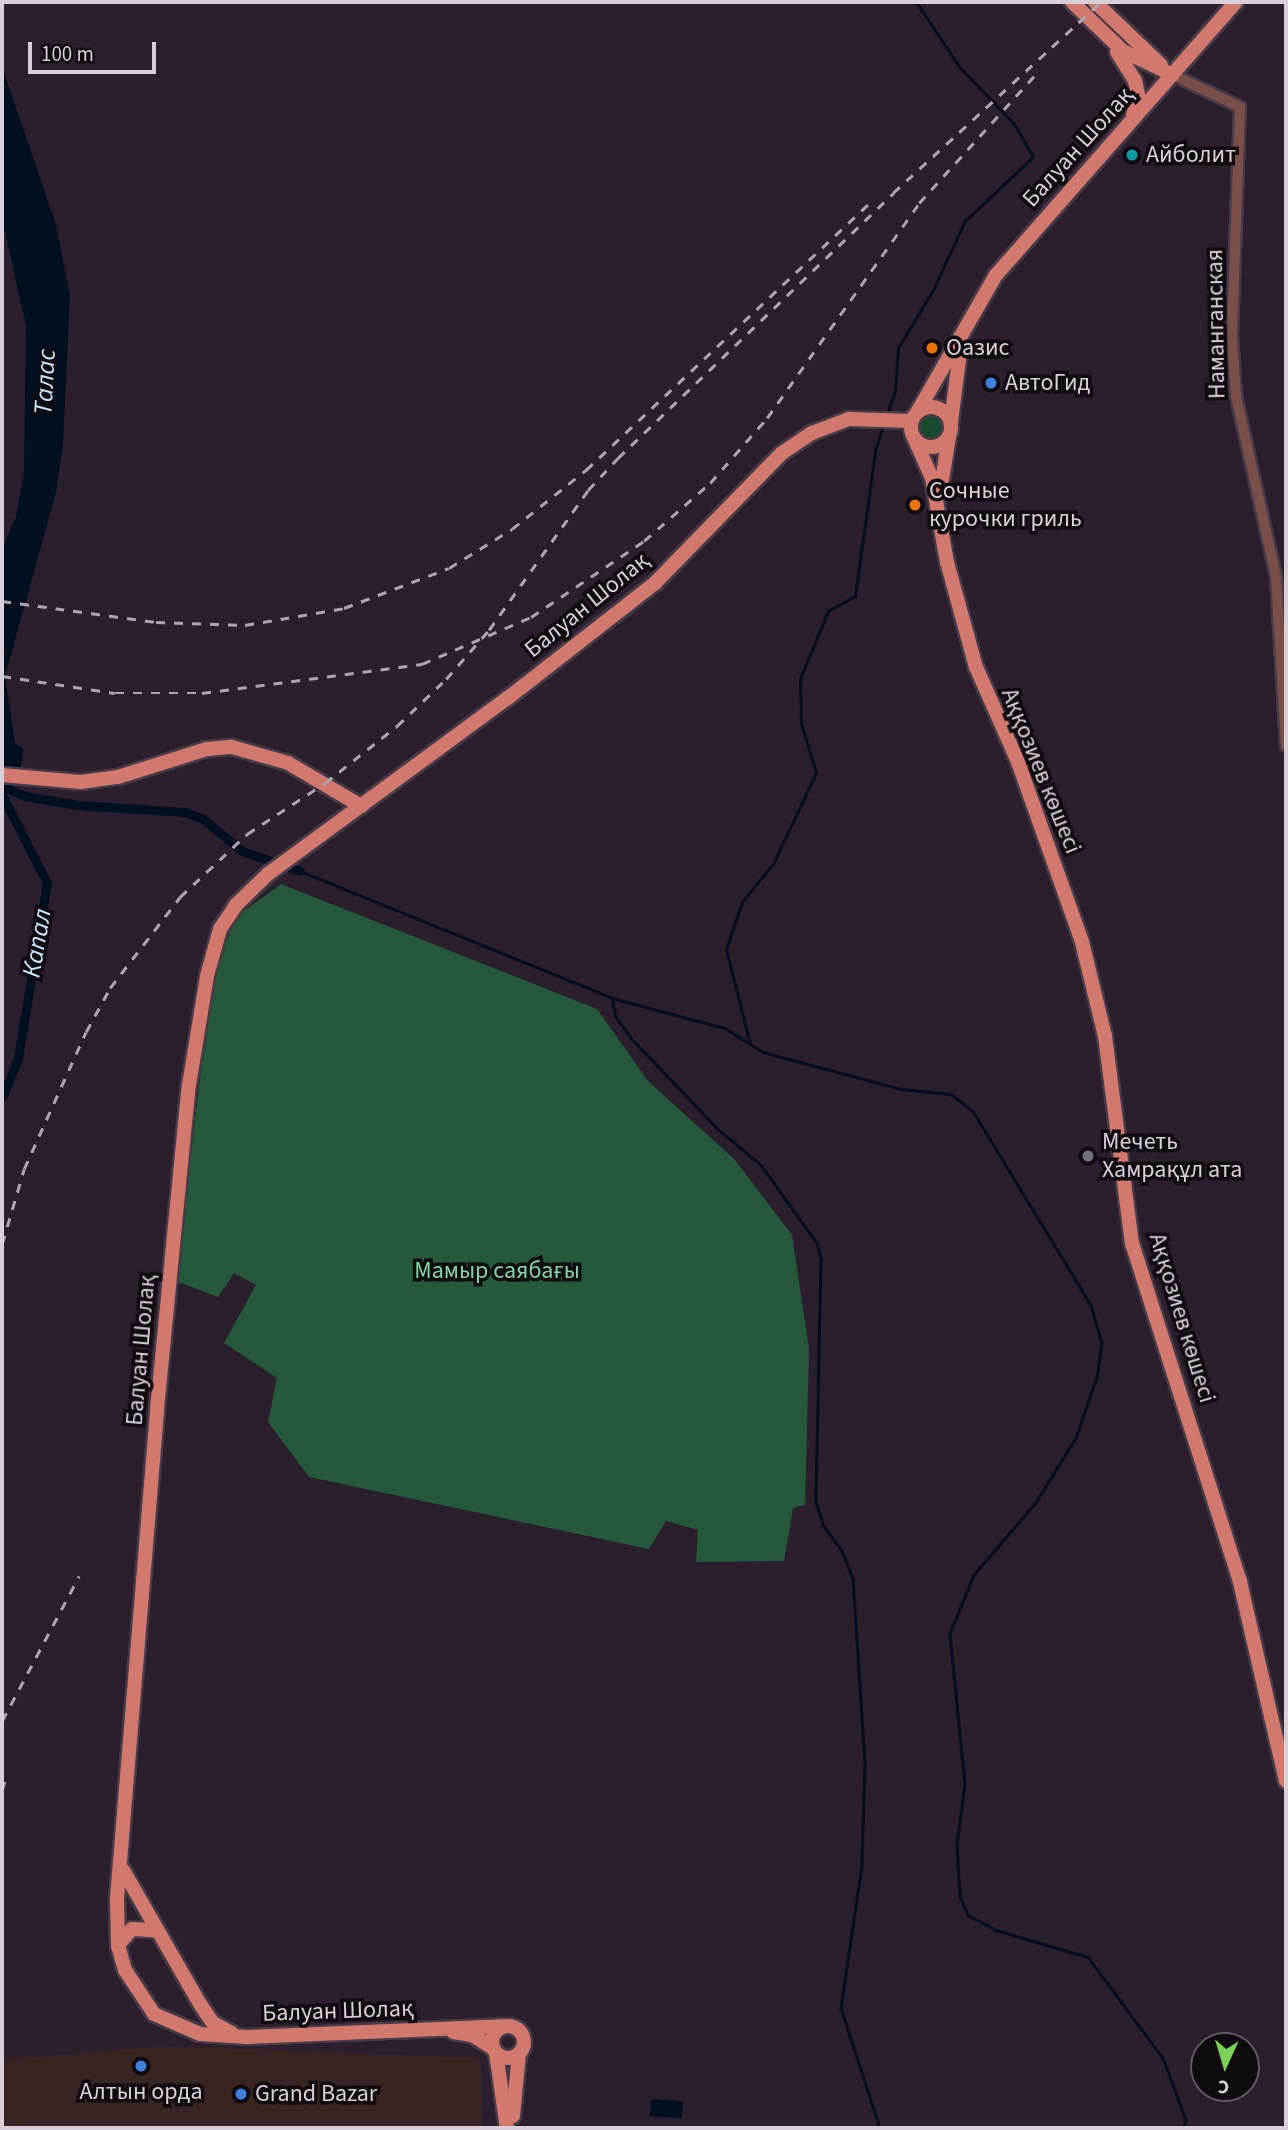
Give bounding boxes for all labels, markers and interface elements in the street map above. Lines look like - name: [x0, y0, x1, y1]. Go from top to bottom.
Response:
- scale bar: [32, 28, 159, 72]
- text: 100 m: [41, 39, 94, 69]
- street label: Балуан Шолақ: [1017, 81, 1139, 213]
- place label: Айболит: [1146, 141, 1236, 169]
- marker: Айболит: [1124, 147, 1140, 163]
- street label: Наманганская: [1200, 249, 1232, 399]
- place label: Оазис: [946, 334, 1009, 362]
- marker: Оазис: [924, 340, 940, 356]
- water label: Талас: [28, 348, 62, 416]
- place label: АвтоГид: [1005, 369, 1090, 397]
- marker: АвтоГид: [983, 375, 999, 391]
- place label: Сочные курочки гриль: [929, 477, 1082, 533]
- marker: Сочные курочки гриль: [907, 497, 923, 513]
- street label: Балуан Шолақ: [519, 546, 655, 664]
- street label: Аққозиев көшесі: [995, 684, 1087, 858]
- water label: Капал: [16, 906, 58, 980]
- place label: Мечеть Хамрақұл ата: [1102, 1128, 1242, 1184]
- marker: Мечеть Хамрақұл ата: [1080, 1148, 1096, 1164]
- street label: Аққозиев көшесі: [1143, 1230, 1221, 1406]
- park label: Мамыр саябағы: [414, 1257, 580, 1285]
- street label: Балуан Шолақ: [120, 1273, 162, 1427]
- street label: Балуан Шолақ: [262, 1994, 414, 2028]
- north arrow: [1190, 2032, 1260, 2102]
- marker: Алтын орда: [133, 2058, 149, 2074]
- text: С: [1217, 2073, 1230, 2100]
- place label: Алтын орда: [79, 2078, 203, 2106]
- place label: Grand Bazar: [255, 2080, 377, 2108]
- marker: Grand Bazar: [233, 2086, 249, 2102]

